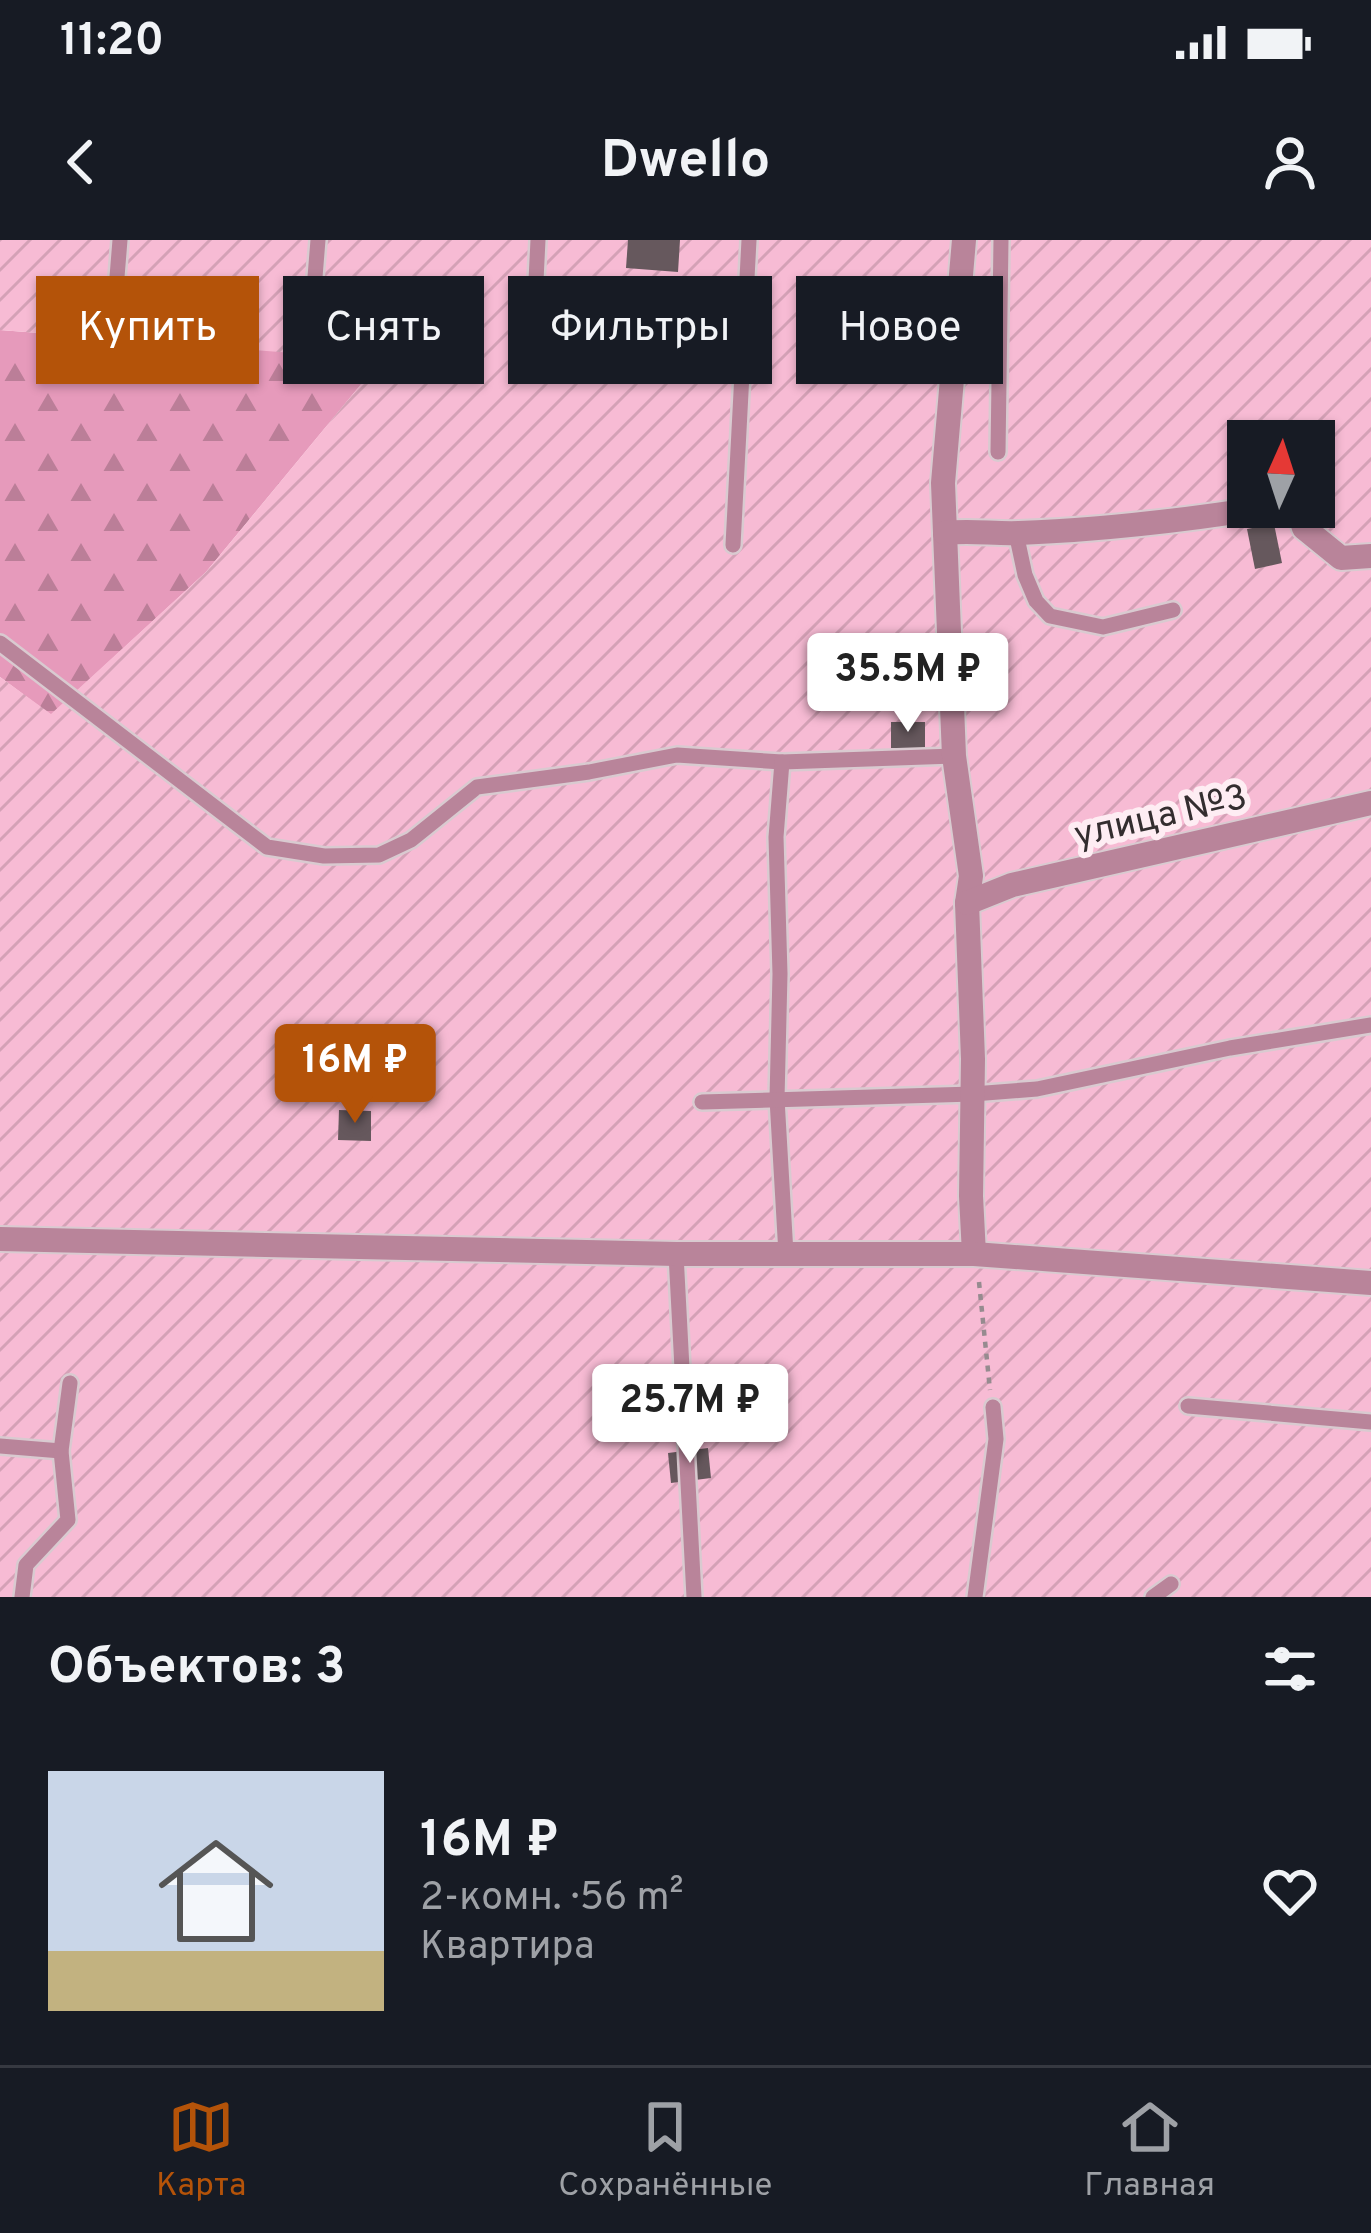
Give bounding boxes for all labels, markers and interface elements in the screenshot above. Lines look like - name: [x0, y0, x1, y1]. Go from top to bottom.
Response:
- text: 11:20: [60, 14, 164, 71]
- text: Dwello: [601, 128, 770, 197]
- icon: back: [48, 129, 114, 195]
- icon: person: [1257, 129, 1323, 195]
- chip: Купить: [36, 276, 259, 384]
- chip: Снять: [283, 276, 484, 384]
- chip: Фильтры: [508, 276, 772, 384]
- chip: Новое: [796, 276, 1003, 384]
- north arrow: [1227, 420, 1335, 528]
- map controls: [1227, 420, 1335, 528]
- pin: 35.5M ₽: [797, 633, 1019, 735]
- text: 35.5M ₽: [834, 647, 982, 696]
- street label: улица №3: [1070, 776, 1252, 860]
- pin: 16M ₽: [271, 1024, 439, 1126]
- text: 16M ₽: [302, 1038, 408, 1087]
- pin: 25.7M ₽: [579, 1364, 801, 1466]
- text: 25.7M ₽: [619, 1378, 761, 1427]
- icon: filters: [1257, 1636, 1323, 1702]
- text: Объектов: 3: [48, 1637, 346, 1702]
- text: 16M ₽: [420, 1810, 559, 1875]
- icon: home: [144, 1819, 288, 1963]
- icon: heart: [1257, 1858, 1323, 1924]
- text: 2-комн. · 56 m²: [420, 1875, 684, 1924]
- text: Квартира: [420, 1924, 594, 1973]
- tab: Карта: [156, 2094, 246, 2208]
- tab: Сохранённые: [558, 2094, 772, 2208]
- tab: Главная: [1084, 2094, 1215, 2208]

